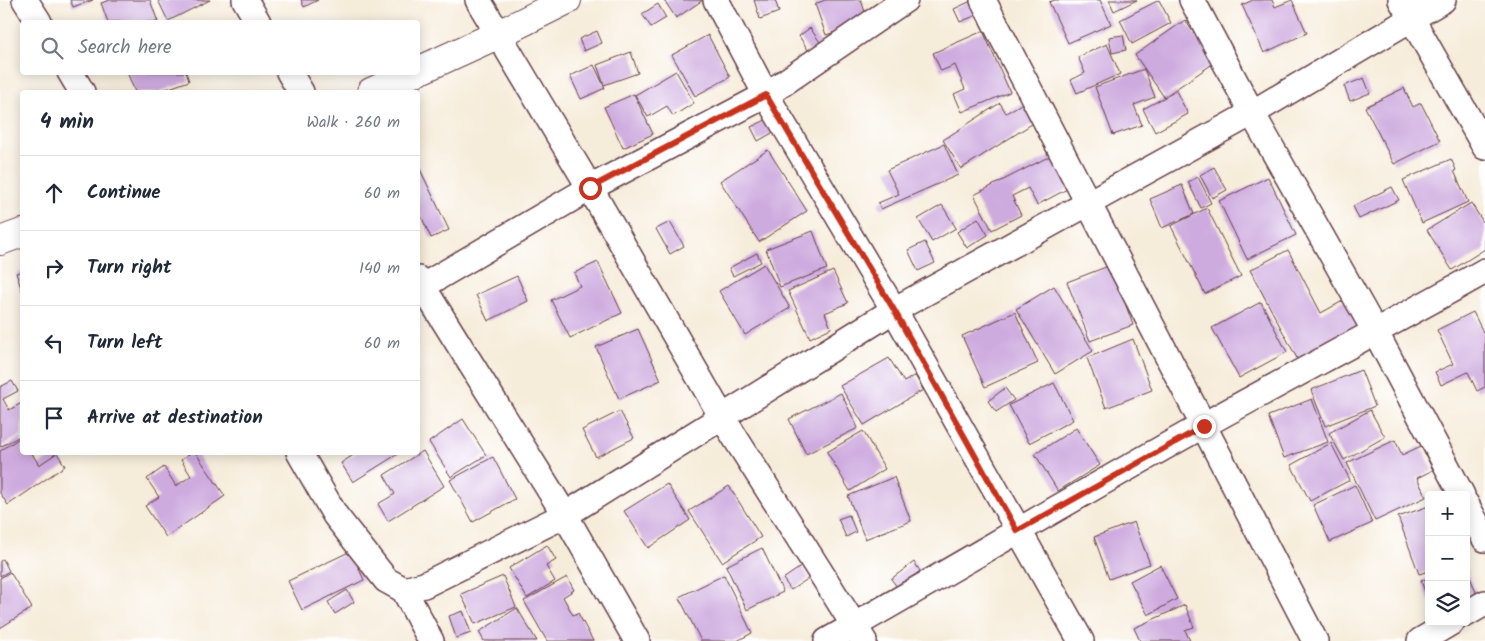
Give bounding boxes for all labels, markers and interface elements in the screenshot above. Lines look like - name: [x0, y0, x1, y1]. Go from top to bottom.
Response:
- search box: [20, 20, 420, 75]
- text: Search here: [78, 33, 172, 63]
- icon: search: [38, 34, 66, 62]
- text: 4 min: [40, 106, 94, 139]
- text: Walk · 260 m: [307, 110, 400, 135]
- route start: [579, 177, 602, 200]
- text: Continue: [87, 178, 160, 208]
- icon: ahead: [40, 179, 68, 207]
- text: 60 m: [364, 181, 400, 206]
- text: Turn right: [87, 253, 172, 283]
- icon: right: [40, 254, 68, 282]
- text: 140 m: [359, 256, 400, 281]
- text: Turn left: [87, 328, 162, 358]
- icon: left: [40, 329, 68, 357]
- text: 60 m: [364, 331, 400, 356]
- text: Arrive at destination: [87, 403, 263, 433]
- icon: arrive: [40, 404, 68, 432]
- route end: [1193, 415, 1216, 438]
- map controls: [1425, 491, 1470, 626]
- button: +: [1425, 491, 1470, 536]
- button: −: [1425, 536, 1470, 581]
- button: layers: [1425, 581, 1470, 626]

